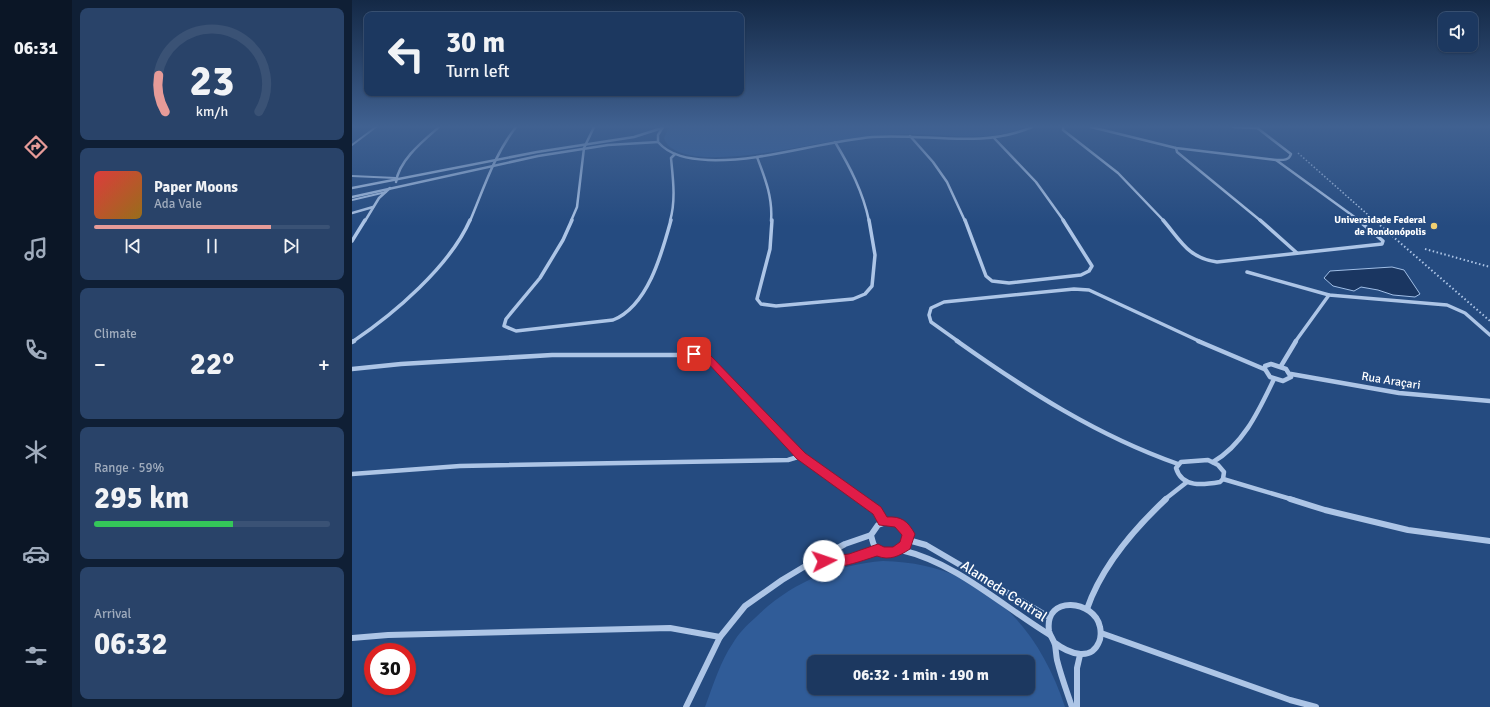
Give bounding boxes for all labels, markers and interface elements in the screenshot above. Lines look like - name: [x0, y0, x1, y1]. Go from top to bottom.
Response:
- map controls: [1438, 12, 1478, 52]
- button: sound: [1438, 12, 1478, 52]
- text: 30 m: [446, 26, 505, 60]
- icon: left: [380, 28, 432, 80]
- text: 06:31: [14, 37, 58, 59]
- text: 23: [190, 56, 234, 107]
- text: Turn left: [446, 60, 509, 82]
- text: km/h: [196, 102, 228, 119]
- icon: directions: [22, 133, 50, 161]
- text: Paper Moons: [154, 178, 238, 196]
- text: Ada Vale: [154, 196, 202, 212]
- place label: Universidade Federal de Rondonópolis: [1334, 214, 1427, 238]
- marker: Universidade Federal de Rondonópolis: [1429, 221, 1439, 231]
- icon: music: [22, 235, 50, 263]
- icon: previous: [122, 235, 144, 257]
- icon: pause: [201, 235, 223, 257]
- icon: next: [280, 235, 302, 257]
- text: Climate: [94, 326, 137, 342]
- icon: phone: [22, 336, 50, 364]
- pin: [677, 337, 711, 371]
- icon: arrive: [683, 343, 705, 365]
- text: 22°: [190, 346, 234, 383]
- text: −: [94, 351, 106, 378]
- text: +: [318, 351, 330, 378]
- street label: Rua Araçari: [1360, 369, 1422, 393]
- icon: climate: [22, 438, 50, 466]
- text: Range · 59%: [94, 460, 164, 476]
- text: 295 km: [94, 480, 189, 517]
- icon: car: [22, 540, 50, 568]
- position arrow: [803, 540, 845, 582]
- street label: Alameda Central: [958, 557, 1050, 625]
- text: Arrival: [94, 606, 131, 622]
- text: 06:32: [94, 626, 168, 663]
- icon: filters: [22, 642, 50, 670]
- speed limit sign: 30: [364, 643, 416, 695]
- text: 06:32 · 1 min · 190 m: [853, 666, 989, 684]

